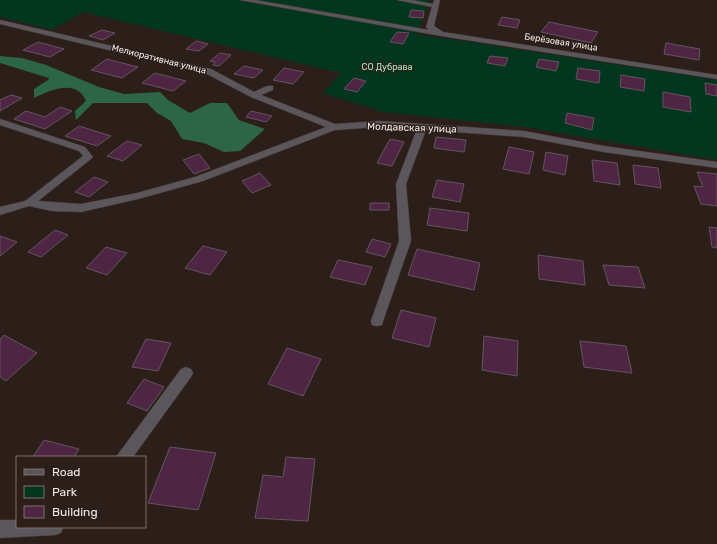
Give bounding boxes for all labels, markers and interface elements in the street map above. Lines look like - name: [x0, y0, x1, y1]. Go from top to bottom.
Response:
- street label: Берёзовая улица: [524, 31, 598, 53]
- street label: Мелиоративная улица: [111, 42, 207, 76]
- park label: СО Дубрава: [361, 62, 413, 72]
- street label: Молдавская улица: [367, 120, 457, 136]
- legend: [16, 456, 146, 528]
- text: Road: [52, 465, 80, 479]
- text: Park: [52, 485, 78, 499]
- text: Building: [52, 505, 98, 519]

